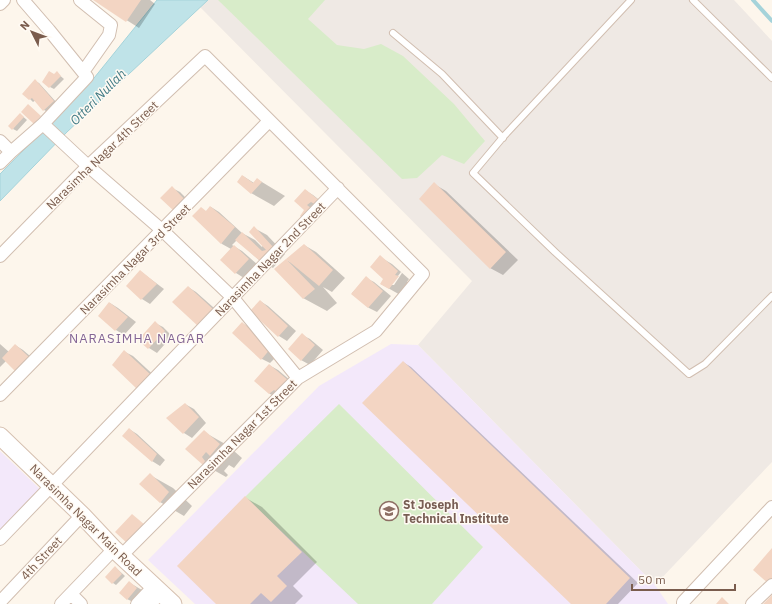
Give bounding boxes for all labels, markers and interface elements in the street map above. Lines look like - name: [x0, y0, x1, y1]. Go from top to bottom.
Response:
- north arrow: [12, 12, 52, 52]
- text: N: [17, 18, 32, 33]
- water label: Otteri Nullah: [66, 65, 130, 129]
- street label: Narasimha Nagar 4th Street: [43, 98, 161, 212]
- street label: Narasimha Nagar 2nd Street: [212, 199, 328, 319]
- street label: Narasimha Nagar 3rd Street: [77, 201, 193, 317]
- district label: NARASIMHA NAGAR: [69, 330, 205, 347]
- street label: Narasimha Nagar 1st Street: [184, 376, 300, 492]
- street label: Narasimha Nagar Main Road: [27, 461, 145, 579]
- place label: St Joseph Technical Institute: [403, 497, 509, 526]
- school or university icon: St Joseph Technical Institute: [378, 500, 400, 522]
- street label: 4th Street: [17, 533, 65, 583]
- scale bar: [632, 566, 735, 592]
- text: 50 m: [638, 572, 666, 587]

